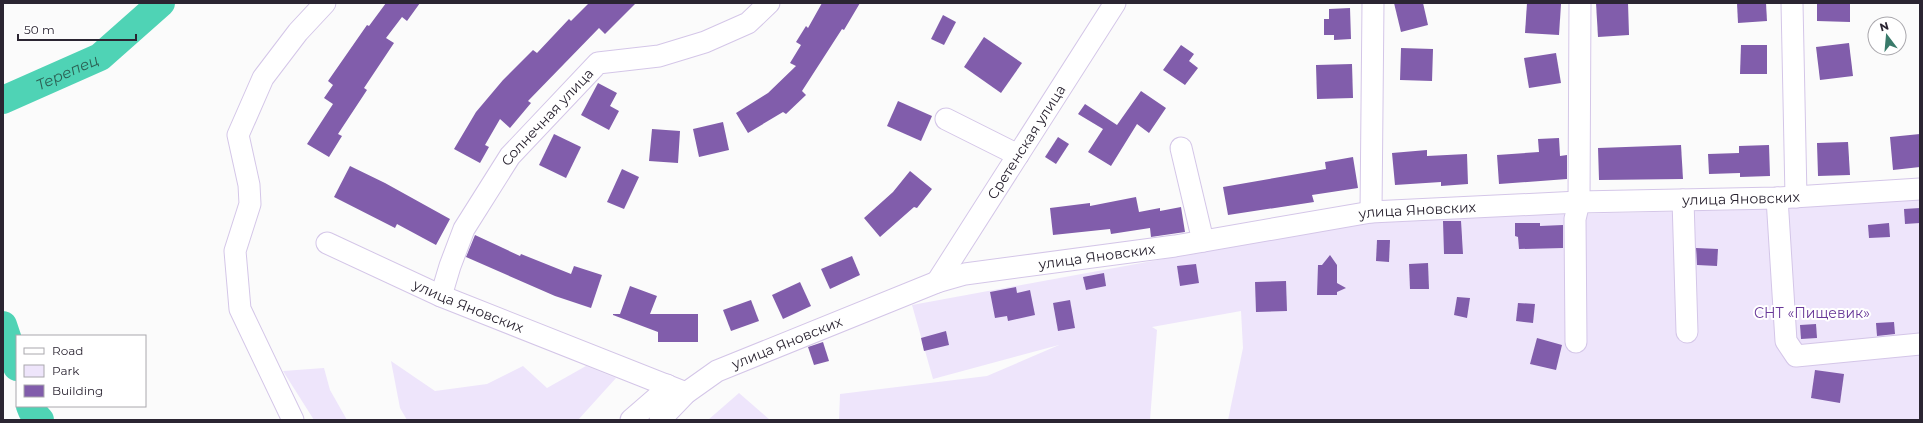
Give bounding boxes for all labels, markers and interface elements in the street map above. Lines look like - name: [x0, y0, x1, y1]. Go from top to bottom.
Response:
- scale bar: [18, 16, 136, 42]
- north arrow: [1867, 16, 1907, 56]
- text: N: [1878, 18, 1890, 34]
- text: 50 m: [24, 22, 55, 37]
- water label: Терепец: [33, 49, 101, 94]
- street label: Солнечная улица: [497, 64, 597, 169]
- street label: Сретенская улица: [983, 81, 1069, 203]
- street label: улица Яновских: [1681, 188, 1801, 209]
- street label: улица Яновских: [1356, 198, 1477, 223]
- street label: улица Яновских: [1036, 240, 1157, 273]
- street label: улица Яновских: [410, 275, 527, 337]
- park label: СНТ «Пищевик»: [1754, 304, 1870, 322]
- street label: улица Яновских: [728, 312, 845, 373]
- legend: [16, 335, 146, 407]
- text: Road: [52, 343, 83, 358]
- text: Park: [52, 363, 80, 378]
- text: Building: [52, 383, 103, 398]

